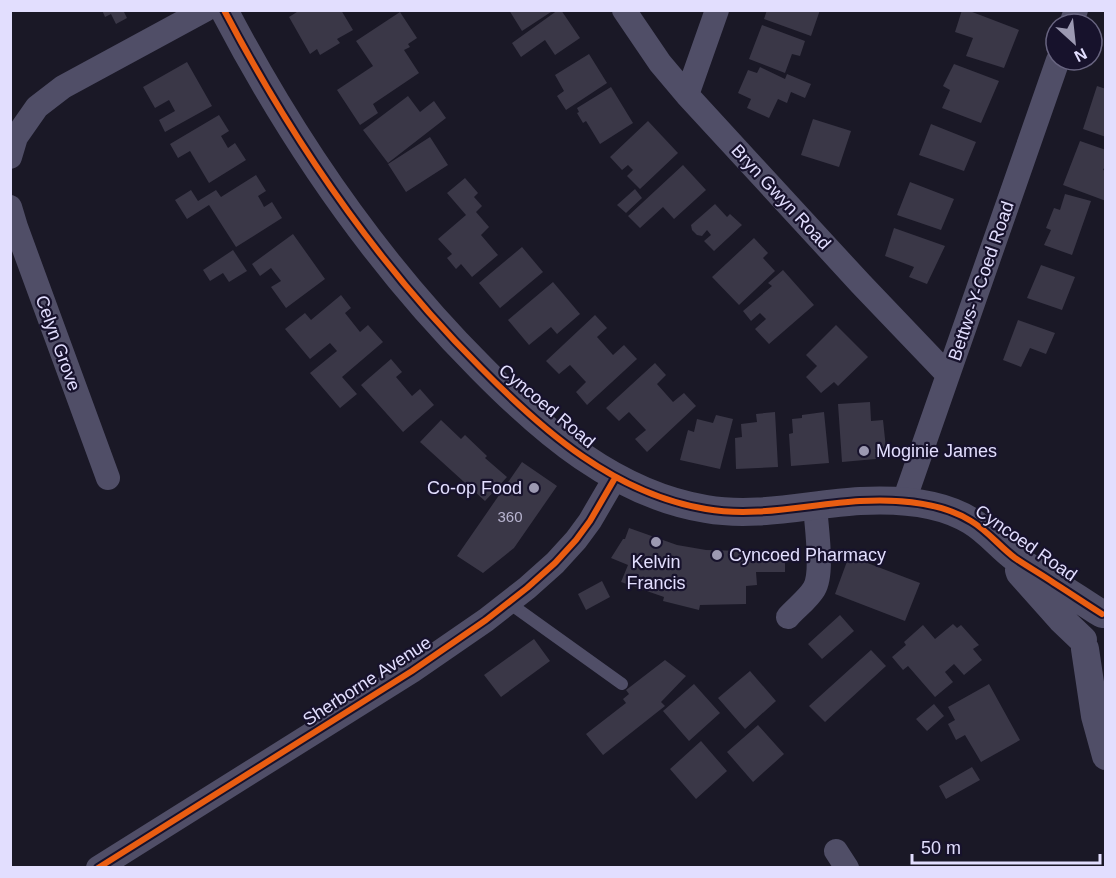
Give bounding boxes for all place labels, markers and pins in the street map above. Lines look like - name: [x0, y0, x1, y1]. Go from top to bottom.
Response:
- place label: Moginie James: [876, 441, 997, 461]
- marker: Moginie James: [857, 444, 871, 458]
- place label: Co-op Food: [427, 478, 522, 498]
- marker: Co-op Food: [527, 481, 541, 495]
- marker: Kelvin Francis: [649, 535, 663, 549]
- place label: Cyncoed Pharmacy: [729, 545, 886, 565]
- marker: Cyncoed Pharmacy: [710, 548, 724, 562]
- place label: Kelvin Francis: [626, 552, 686, 593]

